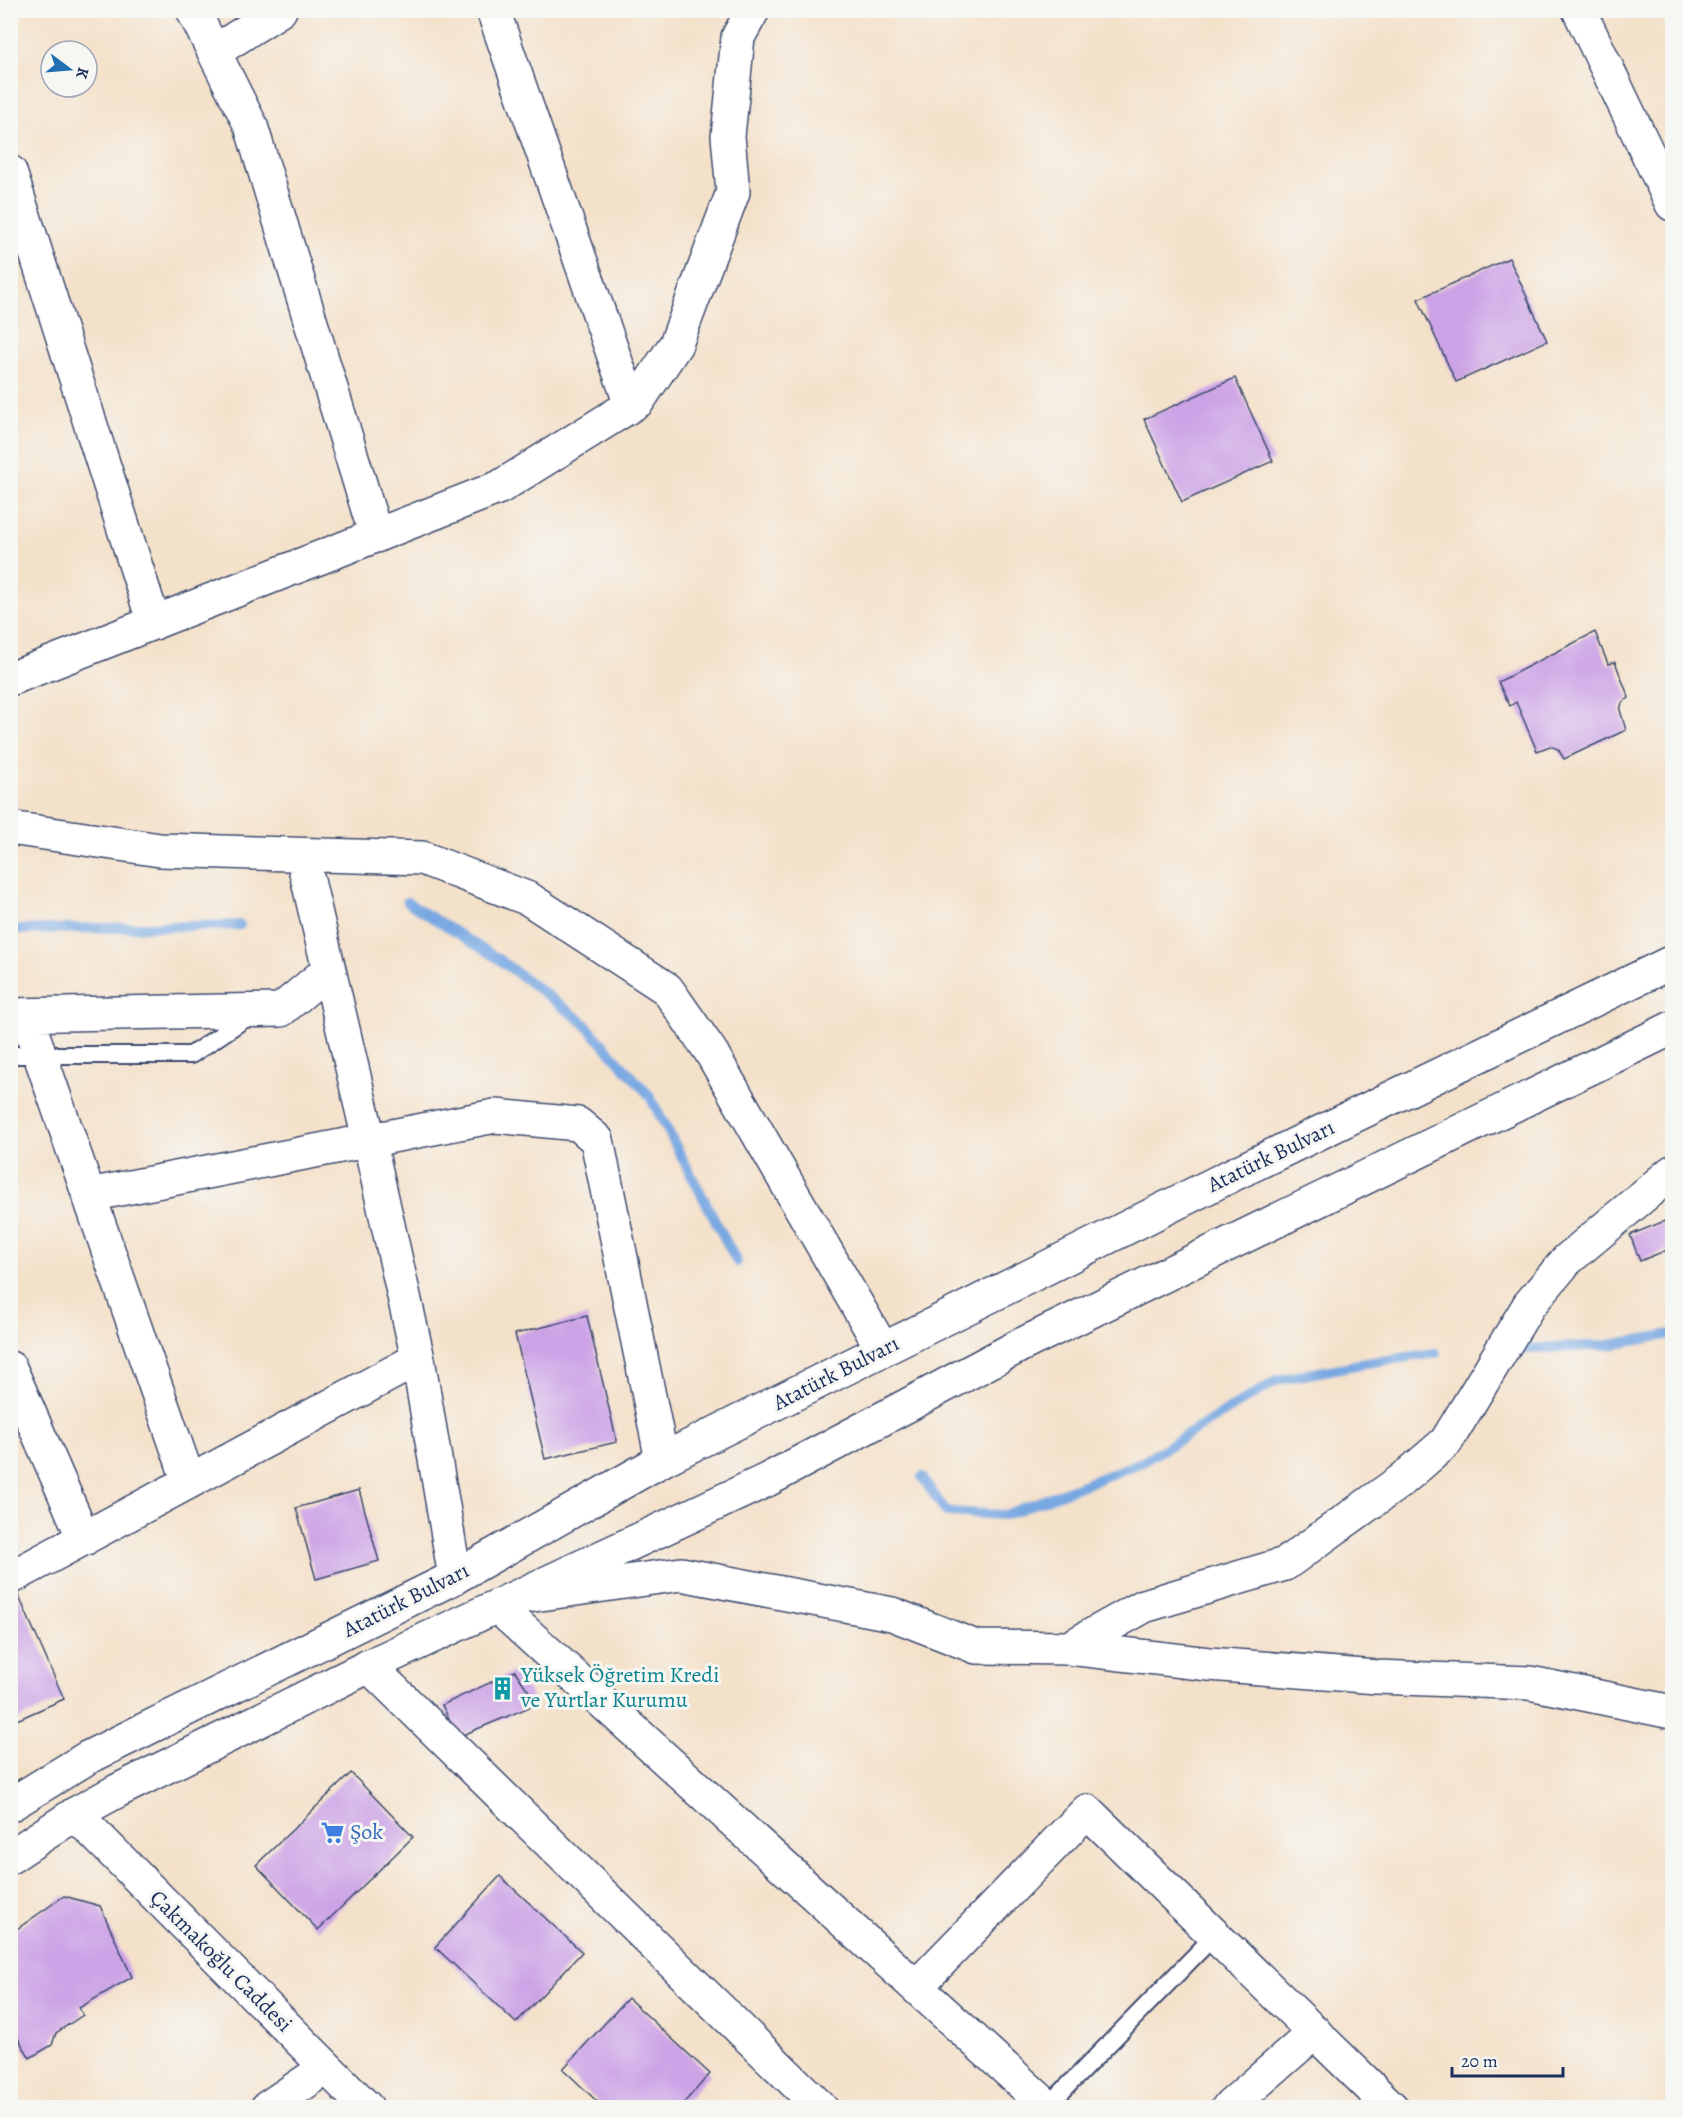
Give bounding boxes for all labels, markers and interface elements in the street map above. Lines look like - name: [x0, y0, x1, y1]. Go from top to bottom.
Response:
- north arrow: [39, 39, 99, 99]
- text: K: [70, 65, 94, 81]
- street label: Atatürk Bulvarı: [1202, 1112, 1340, 1200]
- street label: Atatürk Bulvarı: [767, 1328, 904, 1418]
- street label: Atatürk Bulvarı: [337, 1555, 474, 1645]
- place label: Yüksek Öğretim Kredi ve Yurtlar Kurumu: [520, 1660, 719, 1715]
- building icon: Yüksek Öğretim Kredi ve Yurtlar Kurumu: [490, 1675, 516, 1701]
- place label: Şok: [350, 1817, 383, 1847]
- supermarket icon: Şok: [319, 1819, 345, 1845]
- street label: Çakmakoğlu Caddesi: [143, 1883, 299, 2039]
- scale bar: [1452, 2040, 1563, 2078]
- text: 20 m: [1461, 2049, 1498, 2073]

